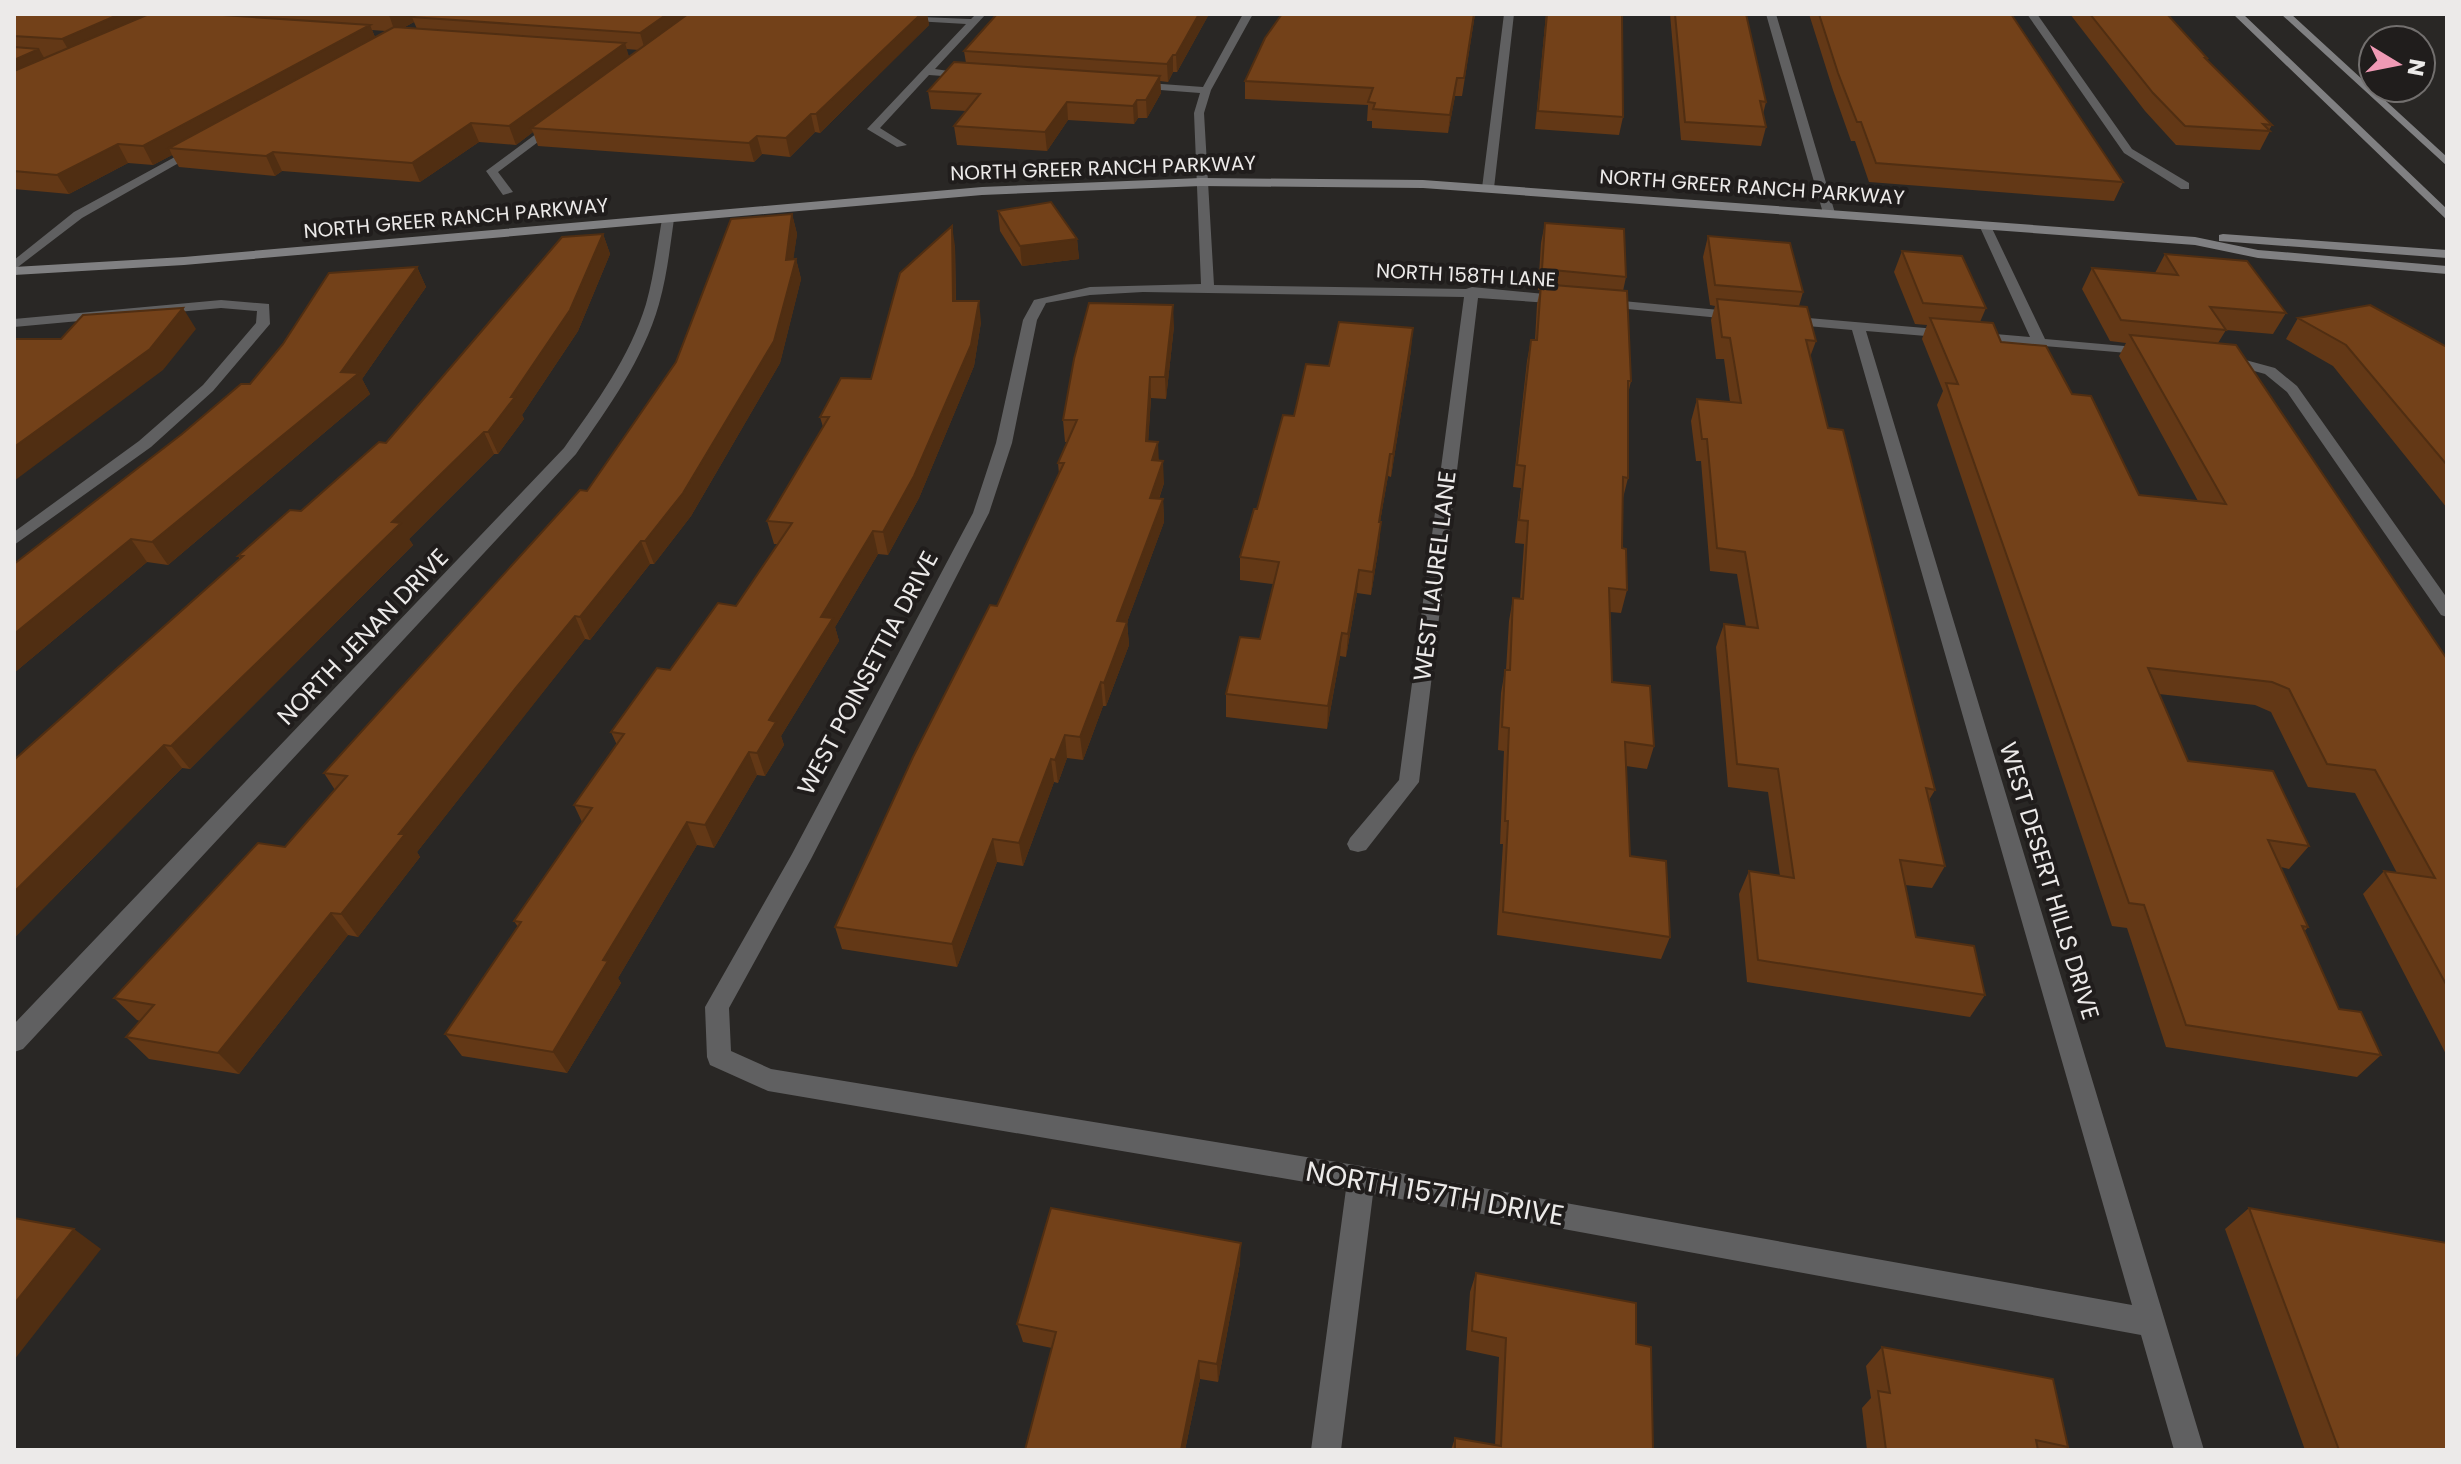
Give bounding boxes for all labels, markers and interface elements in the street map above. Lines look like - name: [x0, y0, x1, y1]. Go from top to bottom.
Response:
- north arrow: [2357, 24, 2437, 104]
- text: N: [2400, 57, 2433, 78]
- street label: NORTH GREER RANCH PARKWAY: [950, 149, 1257, 187]
- street label: NORTH GREER RANCH PARKWAY: [1598, 162, 1906, 212]
- street label: NORTH GREER RANCH PARKWAY: [302, 191, 610, 245]
- street label: NORTH 158TH LANE: [1375, 256, 1557, 294]
- street label: WEST LAUREL LANE: [1405, 469, 1464, 683]
- street label: NORTH JENAN DRIVE: [270, 541, 456, 732]
- street label: WEST POINSETTIA DRIVE: [789, 545, 946, 800]
- street label: WEST DESERT HILLS DRIVE: [1992, 738, 2107, 1024]
- street label: NORTH 157TH DRIVE: [1303, 1152, 1567, 1235]

